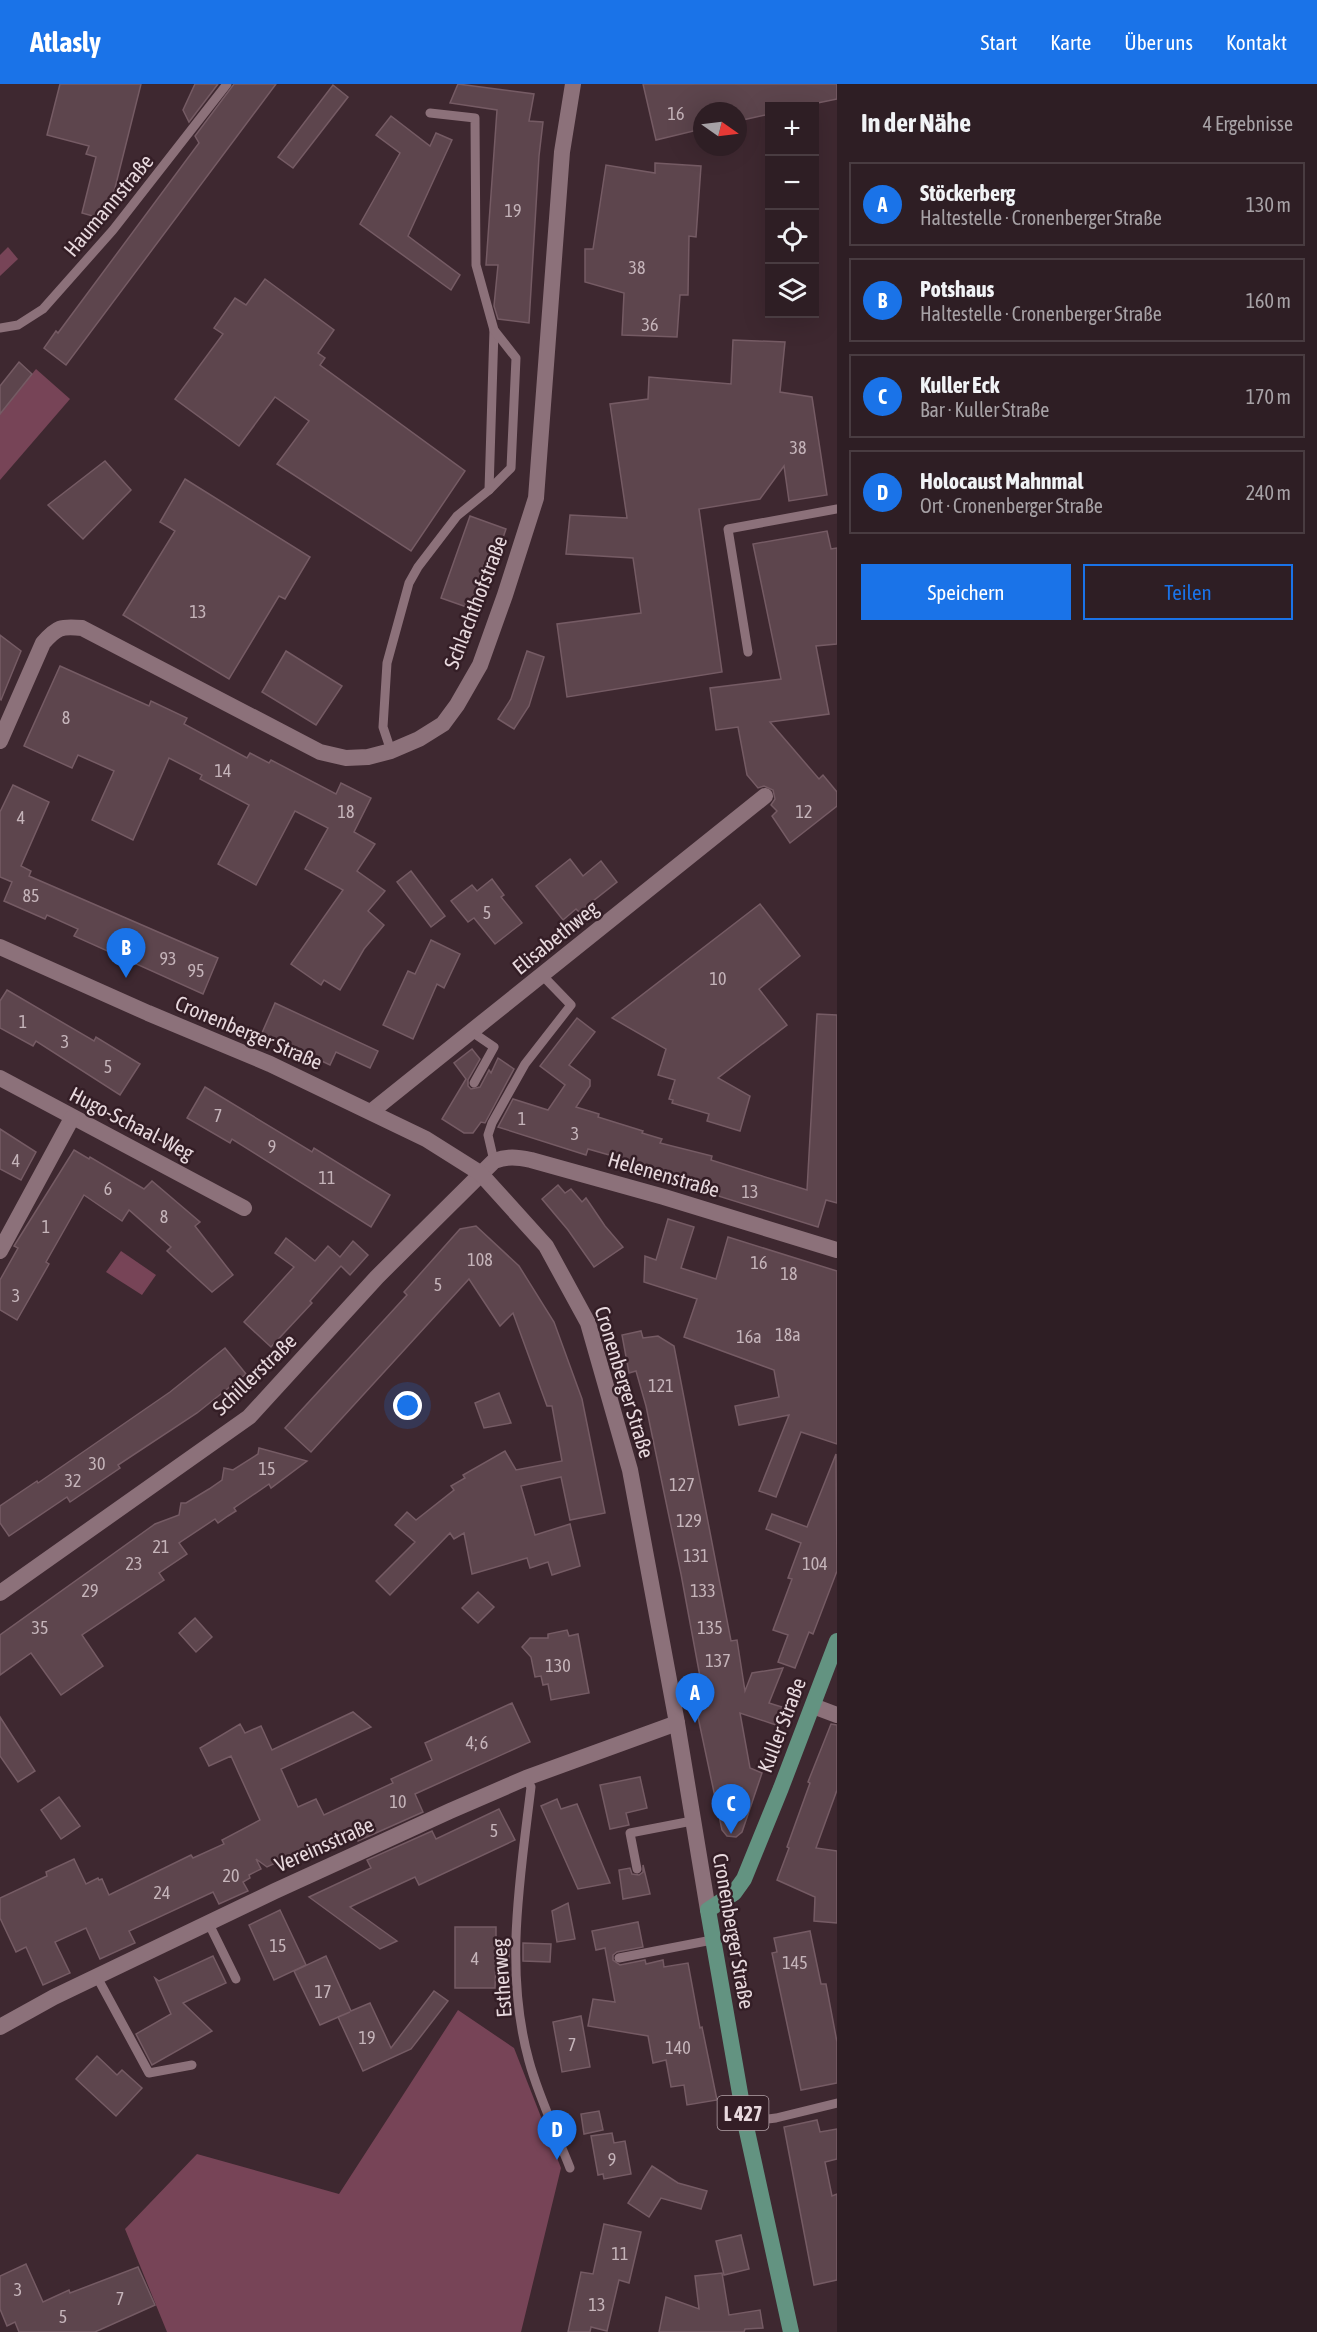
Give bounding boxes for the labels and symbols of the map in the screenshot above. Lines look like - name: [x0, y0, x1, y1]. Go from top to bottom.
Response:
- north arrow: [693, 102, 747, 156]
- house number: 16: [668, 103, 684, 124]
- street label: Haumannstraße: [58, 149, 158, 261]
- house number: 19: [505, 200, 521, 221]
- house number: 38: [629, 257, 645, 278]
- house number: 36: [642, 314, 658, 335]
- house number: 38: [790, 437, 806, 458]
- street label: Schlachthofstraße: [439, 532, 511, 672]
- house number: 13: [190, 601, 206, 622]
- house number: 8: [62, 707, 70, 728]
- house number: 14: [215, 760, 231, 781]
- house number: 18: [338, 801, 354, 822]
- house number: 12: [796, 801, 812, 822]
- house number: 4: [17, 807, 25, 828]
- house number: 85: [23, 885, 39, 906]
- street label: Elisabethweg: [507, 895, 603, 979]
- house number: 5: [483, 902, 491, 923]
- pin: B: [106, 928, 146, 978]
- house number: 93: [160, 948, 176, 969]
- house number: 95: [188, 960, 204, 981]
- house number: 10: [710, 968, 726, 989]
- street label: Cronenberger Straße: [172, 990, 326, 1074]
- house number: 1: [19, 1011, 27, 1032]
- house number: 3: [61, 1031, 69, 1052]
- house number: 5: [104, 1056, 112, 1077]
- street label: Hugo-Schaal-Weg: [66, 1081, 198, 1165]
- house number: 7: [214, 1105, 222, 1126]
- house number: 1: [518, 1108, 526, 1129]
- house number: 3: [571, 1123, 579, 1144]
- house number: 9: [268, 1136, 276, 1157]
- street label: Helenenstraße: [605, 1147, 723, 1201]
- house number: 4: [12, 1150, 20, 1171]
- house number: 11: [319, 1167, 335, 1188]
- house number: 6: [104, 1178, 112, 1199]
- house number: 13: [742, 1181, 758, 1202]
- house number: 8: [160, 1206, 168, 1227]
- house number: 1: [42, 1216, 50, 1237]
- house number: 108: [467, 1249, 493, 1270]
- house number: 16: [751, 1252, 767, 1273]
- house number: 18: [781, 1263, 797, 1284]
- house number: 5: [434, 1274, 442, 1295]
- house number: 3: [12, 1285, 20, 1306]
- street label: Cronenberger Straße: [591, 1303, 659, 1461]
- house number: 18a: [775, 1324, 801, 1345]
- house number: 16a: [736, 1326, 762, 1347]
- street label: Schillerstraße: [207, 1328, 301, 1420]
- house number: 121: [648, 1375, 674, 1396]
- your location: [393, 1391, 422, 1420]
- house number: 30: [89, 1453, 105, 1474]
- house number: 15: [259, 1458, 275, 1479]
- house number: 32: [65, 1470, 81, 1491]
- house number: 127: [669, 1474, 695, 1495]
- house number: 129: [676, 1510, 702, 1531]
- house number: 21: [153, 1536, 169, 1557]
- house number: 131: [683, 1545, 709, 1566]
- house number: 23: [126, 1553, 142, 1574]
- house number: 104: [802, 1553, 828, 1574]
- house number: 29: [82, 1580, 98, 1601]
- house number: 133: [690, 1580, 716, 1601]
- house number: 35: [32, 1617, 48, 1638]
- house number: 135: [697, 1617, 723, 1638]
- house number: 137: [705, 1650, 731, 1671]
- house number: 130: [545, 1655, 571, 1676]
- pin: A: [676, 1674, 714, 1723]
- street label: Kuller Straße: [752, 1674, 810, 1776]
- house number: 4; 6: [466, 1732, 488, 1753]
- pin: C: [712, 1784, 750, 1834]
- house number: 10: [390, 1791, 406, 1812]
- street label: Vereinsstraße: [271, 1812, 377, 1876]
- house number: 5: [490, 1820, 498, 1841]
- street label: Cronenberger Straße: [709, 1851, 759, 2011]
- house number: 20: [223, 1865, 239, 1886]
- house number: 24: [154, 1882, 170, 1903]
- house number: 15: [270, 1935, 286, 1956]
- street label: Estherweg: [486, 1938, 516, 2018]
- house number: 4: [471, 1948, 479, 1969]
- house number: 145: [782, 1952, 808, 1973]
- house number: 17: [315, 1981, 331, 2002]
- house number: 19: [359, 2027, 375, 2048]
- house number: 7: [568, 2034, 576, 2055]
- house number: 140: [665, 2037, 691, 2058]
- road number: L 427: [718, 2096, 768, 2130]
- pin: D: [538, 2110, 576, 2160]
- house number: 9: [608, 2149, 616, 2170]
- house number: 11: [612, 2243, 628, 2264]
- house number: 3: [14, 2279, 22, 2300]
- house number: 7: [116, 2288, 124, 2309]
- house number: 13: [589, 2294, 605, 2315]
- house number: 5: [59, 2306, 67, 2327]

